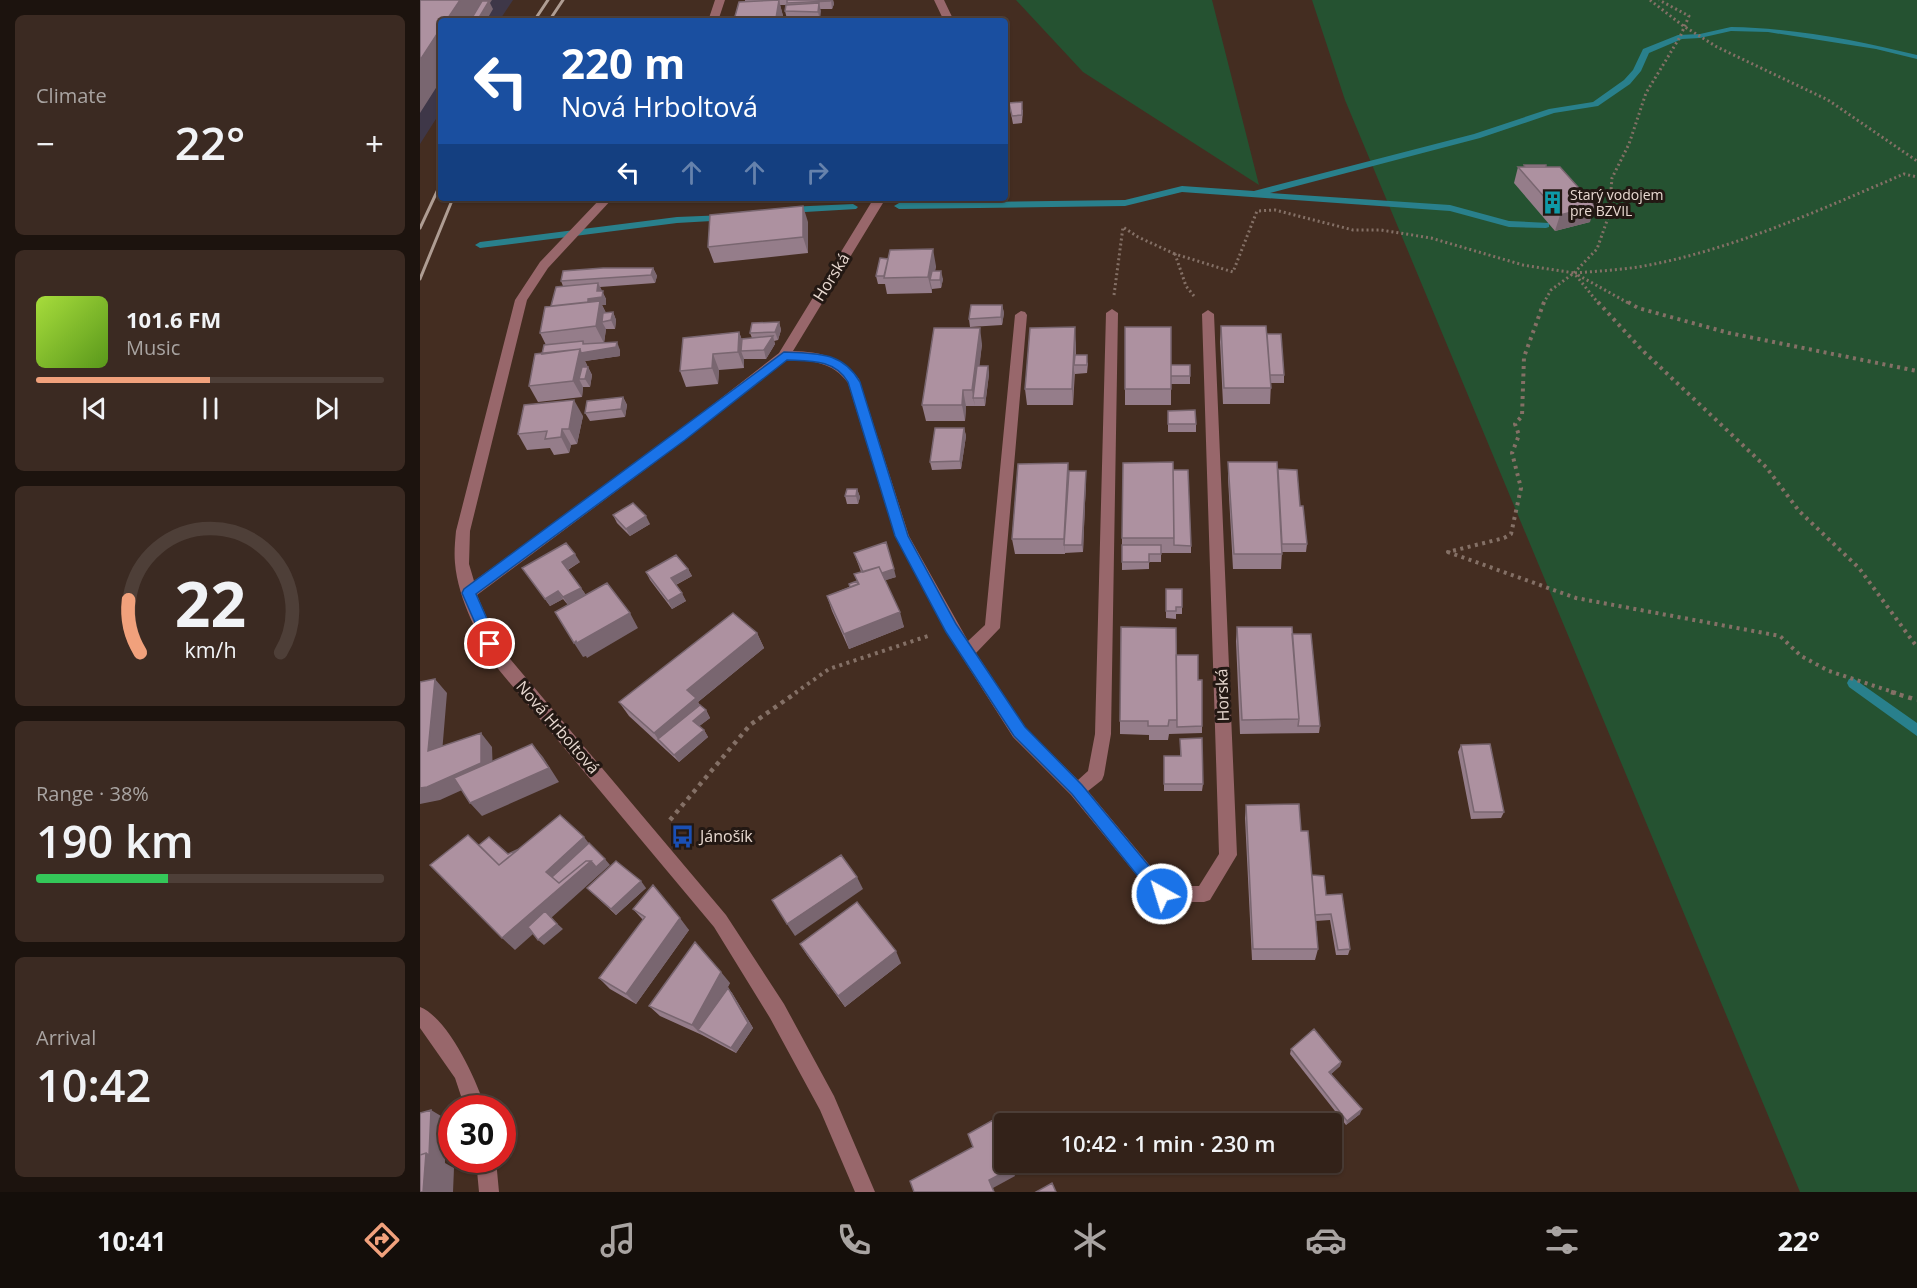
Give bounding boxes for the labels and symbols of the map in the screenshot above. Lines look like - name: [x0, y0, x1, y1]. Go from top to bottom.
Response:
- place label: Starý vodojem pre BZVIL: [1570, 185, 1664, 220]
- building icon: Starý vodojem pre BZVIL: [1539, 190, 1565, 216]
- street label: Horská: [808, 249, 854, 305]
- pin: [464, 618, 515, 669]
- street label: Horská: [1210, 668, 1234, 722]
- street label: Nová Hrboltová: [511, 676, 605, 778]
- bus stop icon: Jánošík: [669, 823, 695, 849]
- place label: Jánošík: [698, 825, 753, 847]
- position arrow: [1130, 862, 1194, 926]
- speed limit sign: 30: [438, 1095, 516, 1173]

